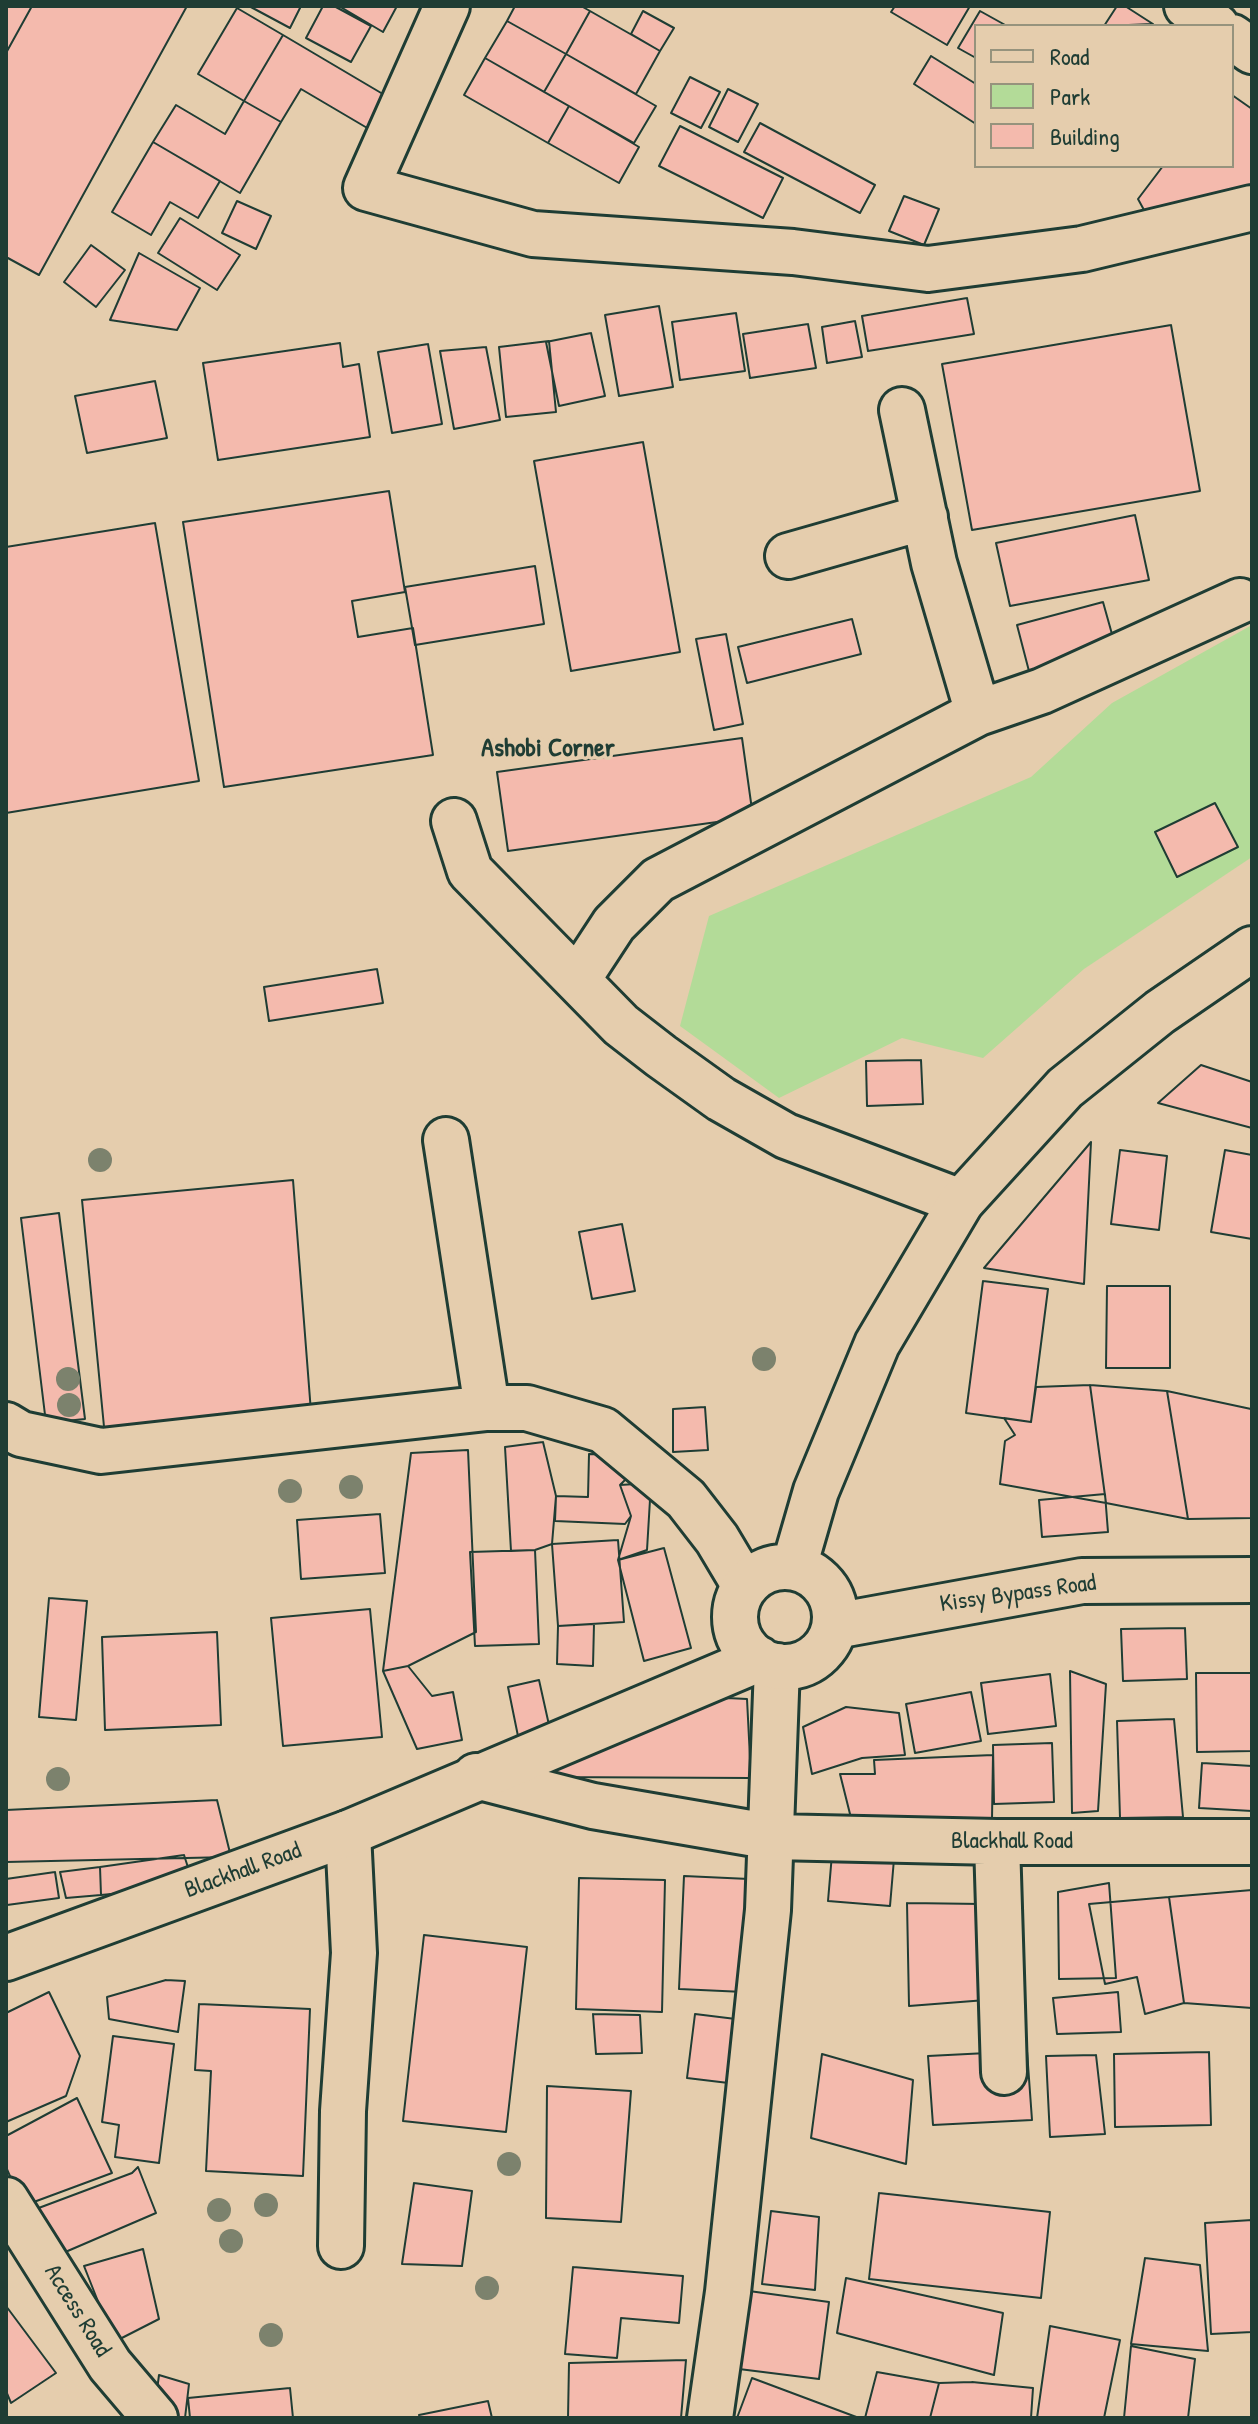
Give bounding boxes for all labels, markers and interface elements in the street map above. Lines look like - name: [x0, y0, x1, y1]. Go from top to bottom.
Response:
- legend: [974, 24, 1234, 168]
- text: Road: [1050, 40, 1089, 72]
- text: Park: [1050, 80, 1090, 112]
- text: Building: [1050, 120, 1120, 152]
- district label: Ashobi Corner: [481, 733, 615, 765]
- street label: Kissy Bypass Road: [938, 1569, 1098, 1619]
- street label: Blackhall Road: [951, 1828, 1073, 1856]
- street label: Blackhall Road: [181, 1837, 305, 1905]
- street label: Access Road: [37, 2260, 117, 2362]

